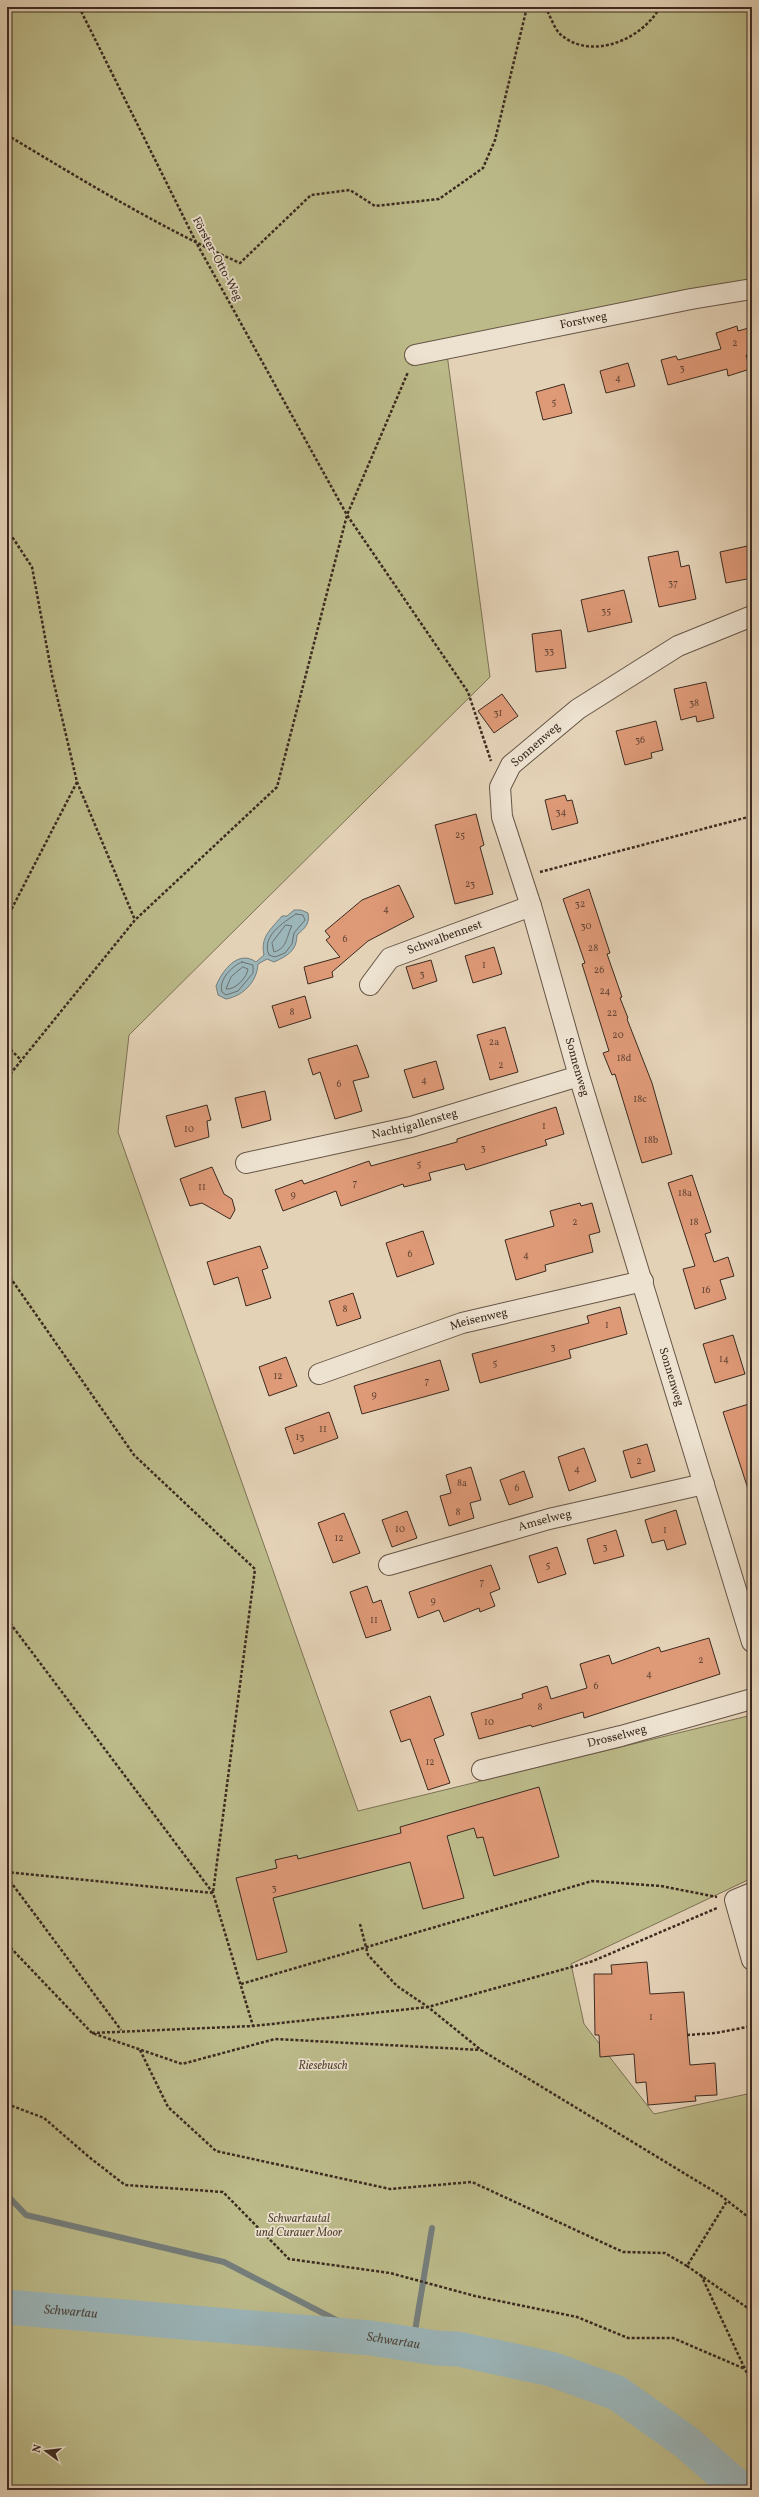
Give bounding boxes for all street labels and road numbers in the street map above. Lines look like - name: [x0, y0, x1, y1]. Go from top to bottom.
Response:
- street label: Förster-Otto-Weg: [188, 214, 246, 304]
- street label: Forstweg: [558, 308, 609, 333]
- street label: Sonnenweg: [508, 719, 564, 771]
- street label: Schwalbennest: [405, 917, 485, 959]
- street label: Sonnenweg: [561, 1036, 593, 1099]
- street label: Nachtigallensteg: [370, 1105, 459, 1143]
- street label: Meisenweg: [448, 1305, 509, 1335]
- street label: Sonnenweg: [654, 1346, 688, 1408]
- street label: Amselweg: [516, 1506, 573, 1535]
- street label: Drosselweg: [586, 1721, 648, 1752]

